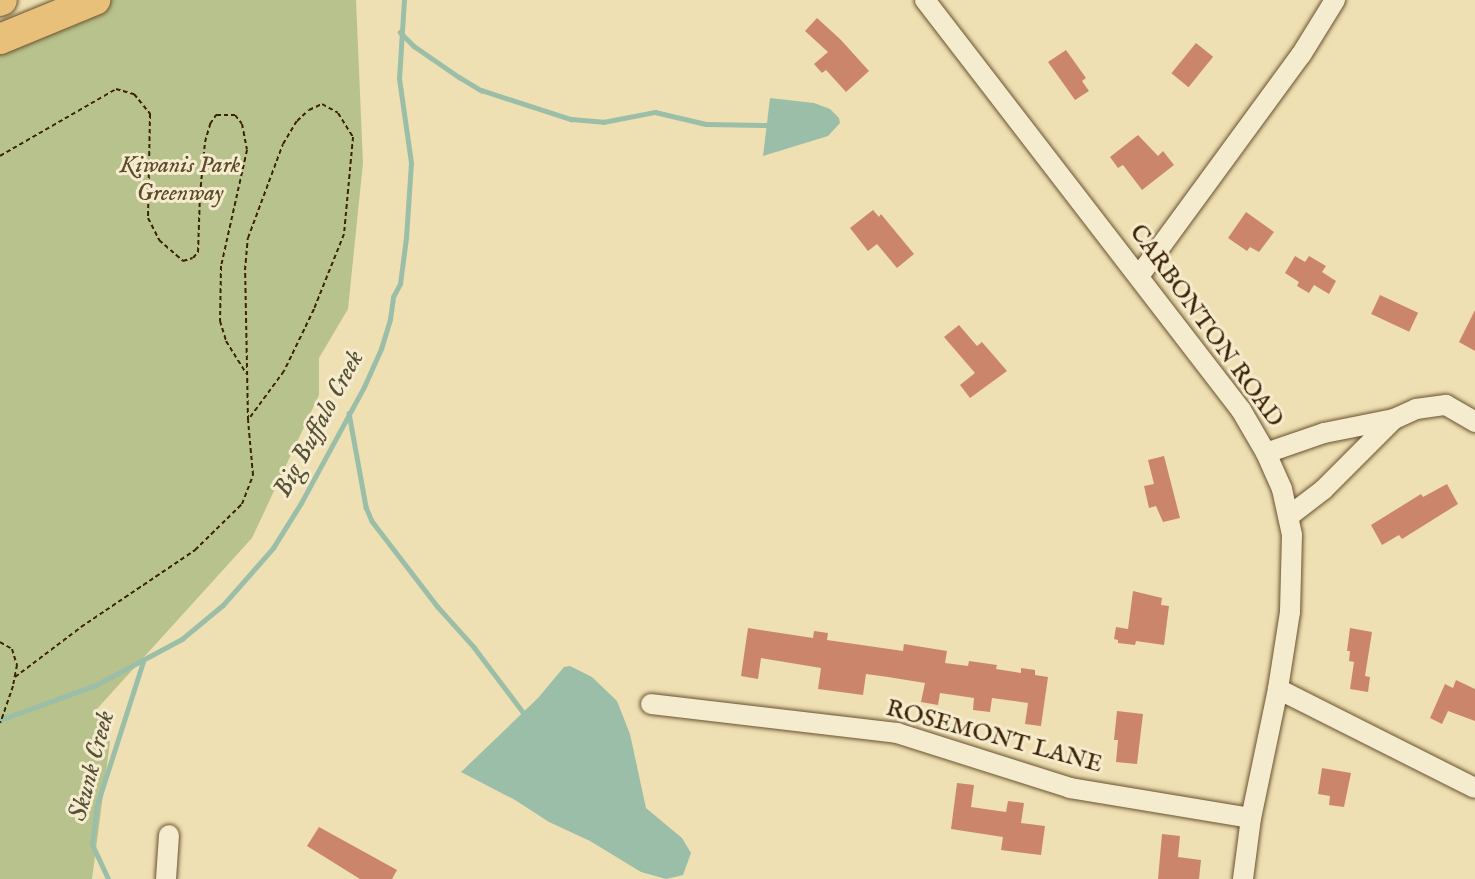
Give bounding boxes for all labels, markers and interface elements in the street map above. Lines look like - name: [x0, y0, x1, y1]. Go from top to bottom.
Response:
- park label: Kiwanis Park Greenway: [120, 152, 240, 208]
- street label: CARBONTON ROAD: [1123, 219, 1289, 433]
- water label: Big Buffalo Creek: [267, 345, 371, 503]
- street label: ROSEMONT LANE: [883, 694, 1105, 780]
- water label: Skunk Creek: [62, 707, 122, 825]

